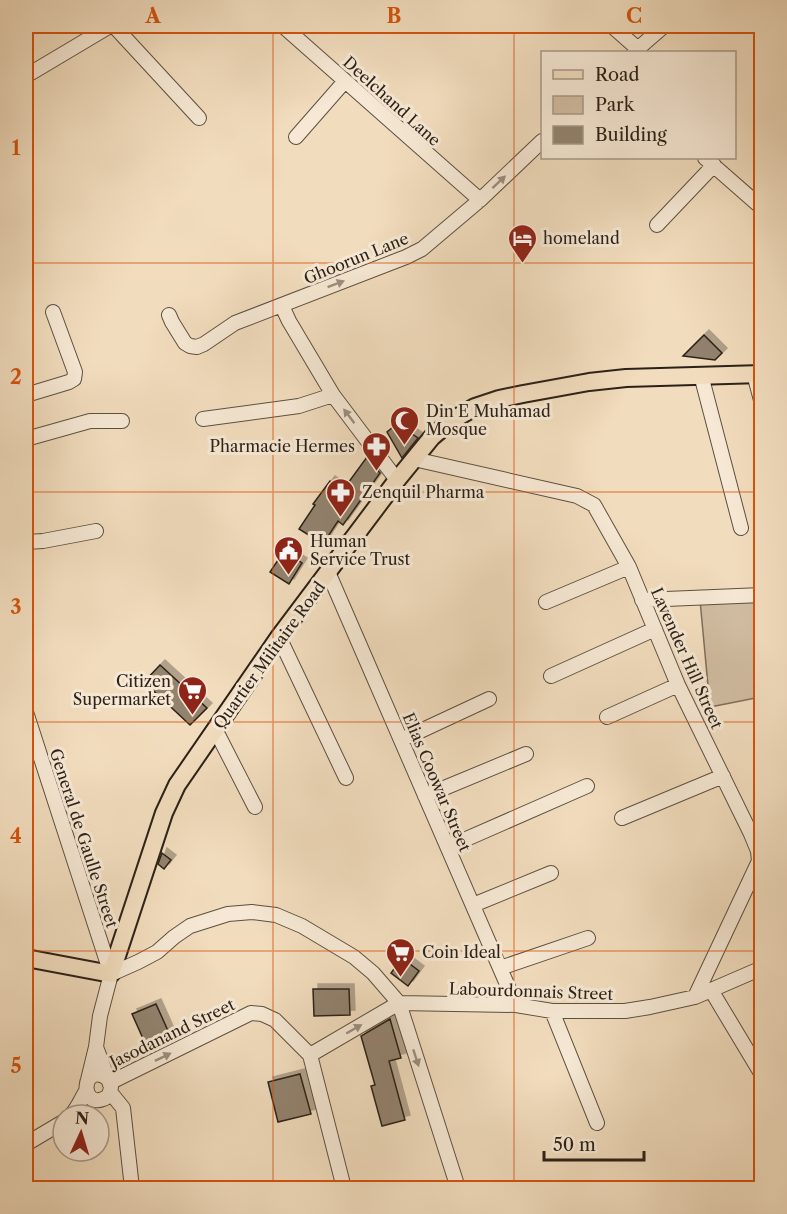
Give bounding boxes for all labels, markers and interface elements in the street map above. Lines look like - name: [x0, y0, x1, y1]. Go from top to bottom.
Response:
- text: A: [144, 4, 161, 28]
- text: B: [387, 4, 402, 28]
- text: C: [626, 4, 642, 28]
- legend: [541, 51, 736, 159]
- street label: Deelchand Lane: [339, 52, 445, 150]
- text: Road: [595, 64, 640, 86]
- text: Park: [595, 94, 636, 116]
- text: Building: [595, 124, 667, 146]
- text: 1: [12, 136, 21, 160]
- one-way arrow: [492, 175, 507, 189]
- hotel icon: homeland: [506, 222, 538, 264]
- street label: Ghoorun Lane: [301, 228, 411, 288]
- place label: homeland: [543, 228, 620, 248]
- one-way arrow: [328, 279, 346, 289]
- text: 2: [10, 365, 22, 389]
- place label: Din E Muhamad Mosque: [426, 401, 551, 439]
- mosque icon: Din E Muhamad Mosque: [389, 404, 421, 446]
- one-way arrow: [343, 409, 355, 425]
- pharmacy icon: Pharmacie Hermes: [360, 430, 392, 472]
- place label: Pharmacie Hermes: [210, 436, 355, 456]
- pharmacy icon: Zenquil Pharma: [325, 476, 357, 518]
- place label: Zenquil Pharma: [362, 482, 485, 502]
- place label: Human Service Trust: [310, 531, 410, 569]
- public building icon: Human Service Trust: [273, 534, 305, 576]
- street label: Quartier Militaire Road: [209, 577, 329, 733]
- street label: Lavender Hill Street: [647, 584, 727, 732]
- text: 3: [10, 595, 22, 619]
- place label: Citizen Supermarket: [73, 671, 171, 709]
- supermarket icon: Citizen Supermarket: [176, 674, 208, 716]
- street label: Elias Coowar Street: [399, 709, 475, 855]
- street label: General de Gaulle Street: [46, 746, 123, 930]
- text: 4: [10, 824, 22, 848]
- supermarket icon: Coin Ideal: [385, 936, 417, 978]
- place label: Coin Ideal: [422, 942, 501, 962]
- street label: Labourdonnais Street: [449, 978, 614, 1004]
- street label: Jasodanand Street: [103, 994, 238, 1073]
- one-way arrow: [346, 1023, 362, 1034]
- one-way arrow: [412, 1049, 422, 1067]
- one-way arrow: [154, 1052, 172, 1062]
- text: 5: [10, 1054, 22, 1078]
- north arrow: [51, 1103, 111, 1163]
- text: N: [74, 1108, 90, 1129]
- scale bar: [544, 1124, 644, 1162]
- text: 50 m: [553, 1134, 596, 1156]

